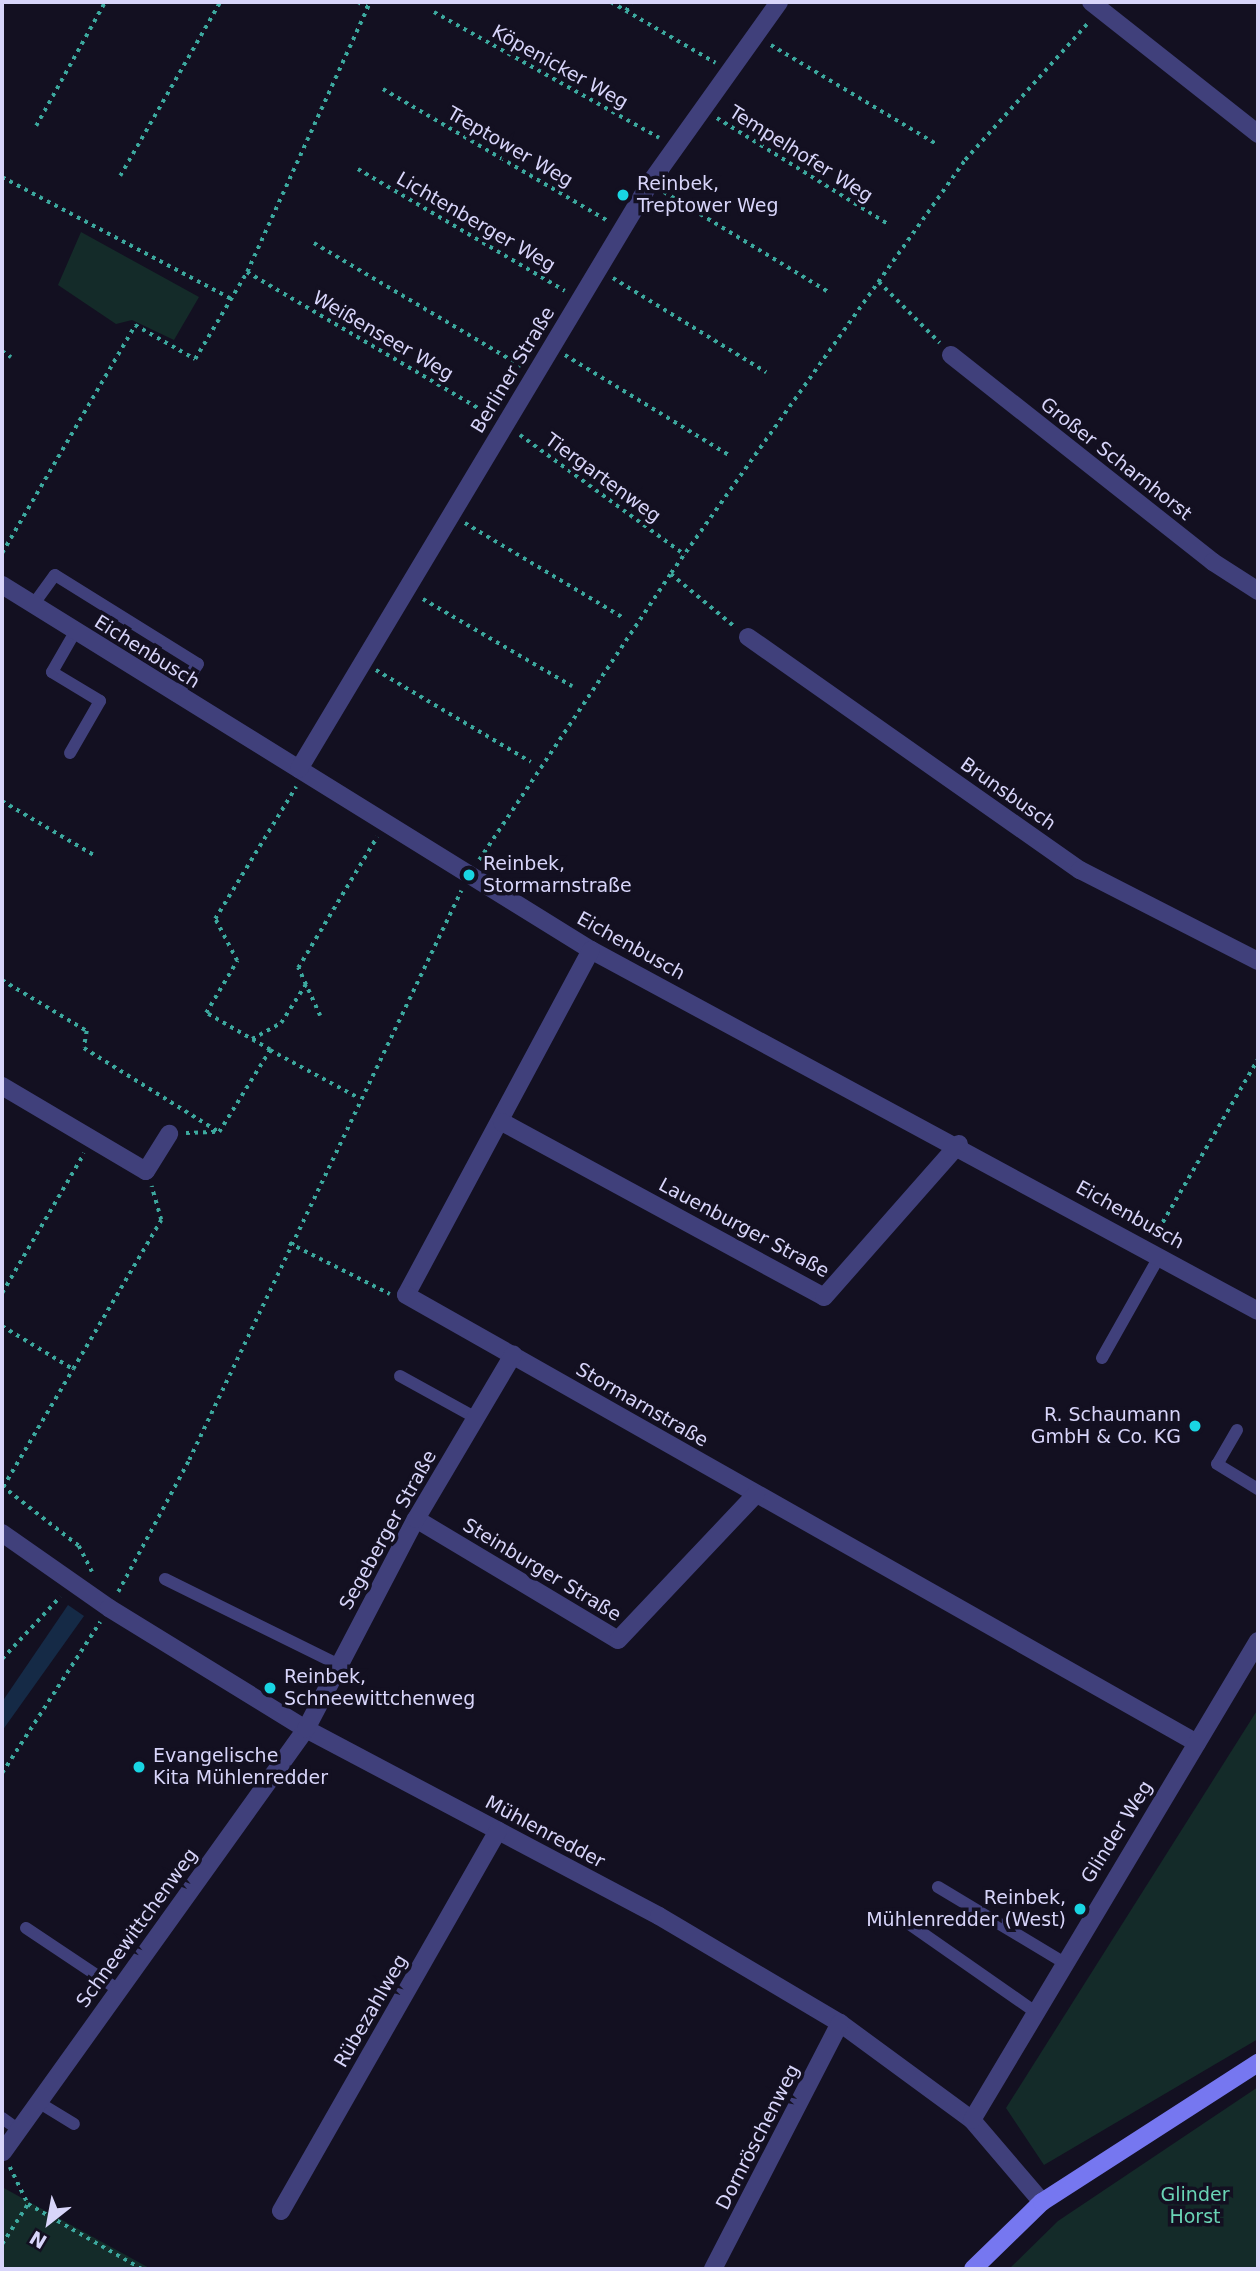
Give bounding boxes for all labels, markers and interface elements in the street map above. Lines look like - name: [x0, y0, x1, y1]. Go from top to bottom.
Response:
- street label: Köpenicker Weg: [488, 20, 632, 114]
- street label: Tempelhofer Weg: [725, 101, 877, 207]
- street label: Treptower Weg: [443, 102, 577, 192]
- street label: Lichtenberger Weg: [392, 167, 560, 277]
- place label: Reinbek, Treptower Weg: [637, 173, 779, 217]
- marker: Reinbek, Treptower Weg: [615, 187, 631, 203]
- street label: Weißenseer Weg: [308, 286, 458, 386]
- street label: Berliner Straße: [466, 303, 560, 437]
- street label: Großer Scharnhorst: [1036, 393, 1196, 525]
- street label: Tiergartenweg: [541, 428, 665, 528]
- street label: Eichenbusch: [90, 611, 204, 693]
- street label: Brunsbusch: [956, 753, 1060, 835]
- place label: Reinbek, Stormarnstraße: [483, 853, 632, 897]
- marker: Reinbek, Stormarnstraße: [461, 867, 477, 883]
- street label: Eichenbusch: [573, 907, 689, 985]
- street label: Lauenburger Straße: [655, 1173, 833, 1283]
- street label: Eichenbusch: [1072, 1176, 1188, 1254]
- street label: Stormarnstraße: [572, 1358, 712, 1452]
- place label: R. Schaumann GmbH & Co. KG: [1031, 1404, 1181, 1448]
- marker: R. Schaumann GmbH & Co. KG: [1187, 1418, 1203, 1434]
- street label: Segeberger Straße: [335, 1446, 441, 1614]
- street label: Steinburger Straße: [459, 1514, 625, 1626]
- place label: Reinbek, Schneewittchenweg: [284, 1666, 475, 1710]
- marker: Reinbek, Schneewittchenweg: [262, 1680, 278, 1696]
- place label: Evangelische Kita Mühlenredder: [153, 1745, 328, 1789]
- marker: Evangelische Kita Mühlenredder: [131, 1759, 147, 1775]
- street label: Glinder Weg: [1077, 1777, 1157, 1887]
- street label: Mühlenredder: [481, 1791, 609, 1873]
- street label: Schneewittchenweg: [72, 1844, 202, 2012]
- place label: Reinbek, Mühlenredder (West): [866, 1887, 1066, 1931]
- marker: Reinbek, Mühlenredder (West): [1072, 1901, 1088, 1917]
- street label: Rübezahlweg: [330, 1951, 412, 2071]
- street label: Dornröschenweg: [711, 2060, 805, 2214]
- park label: Glinder Horst: [1161, 2184, 1229, 2228]
- north arrow: [14, 2187, 84, 2257]
- text: N: [26, 2226, 51, 2254]

